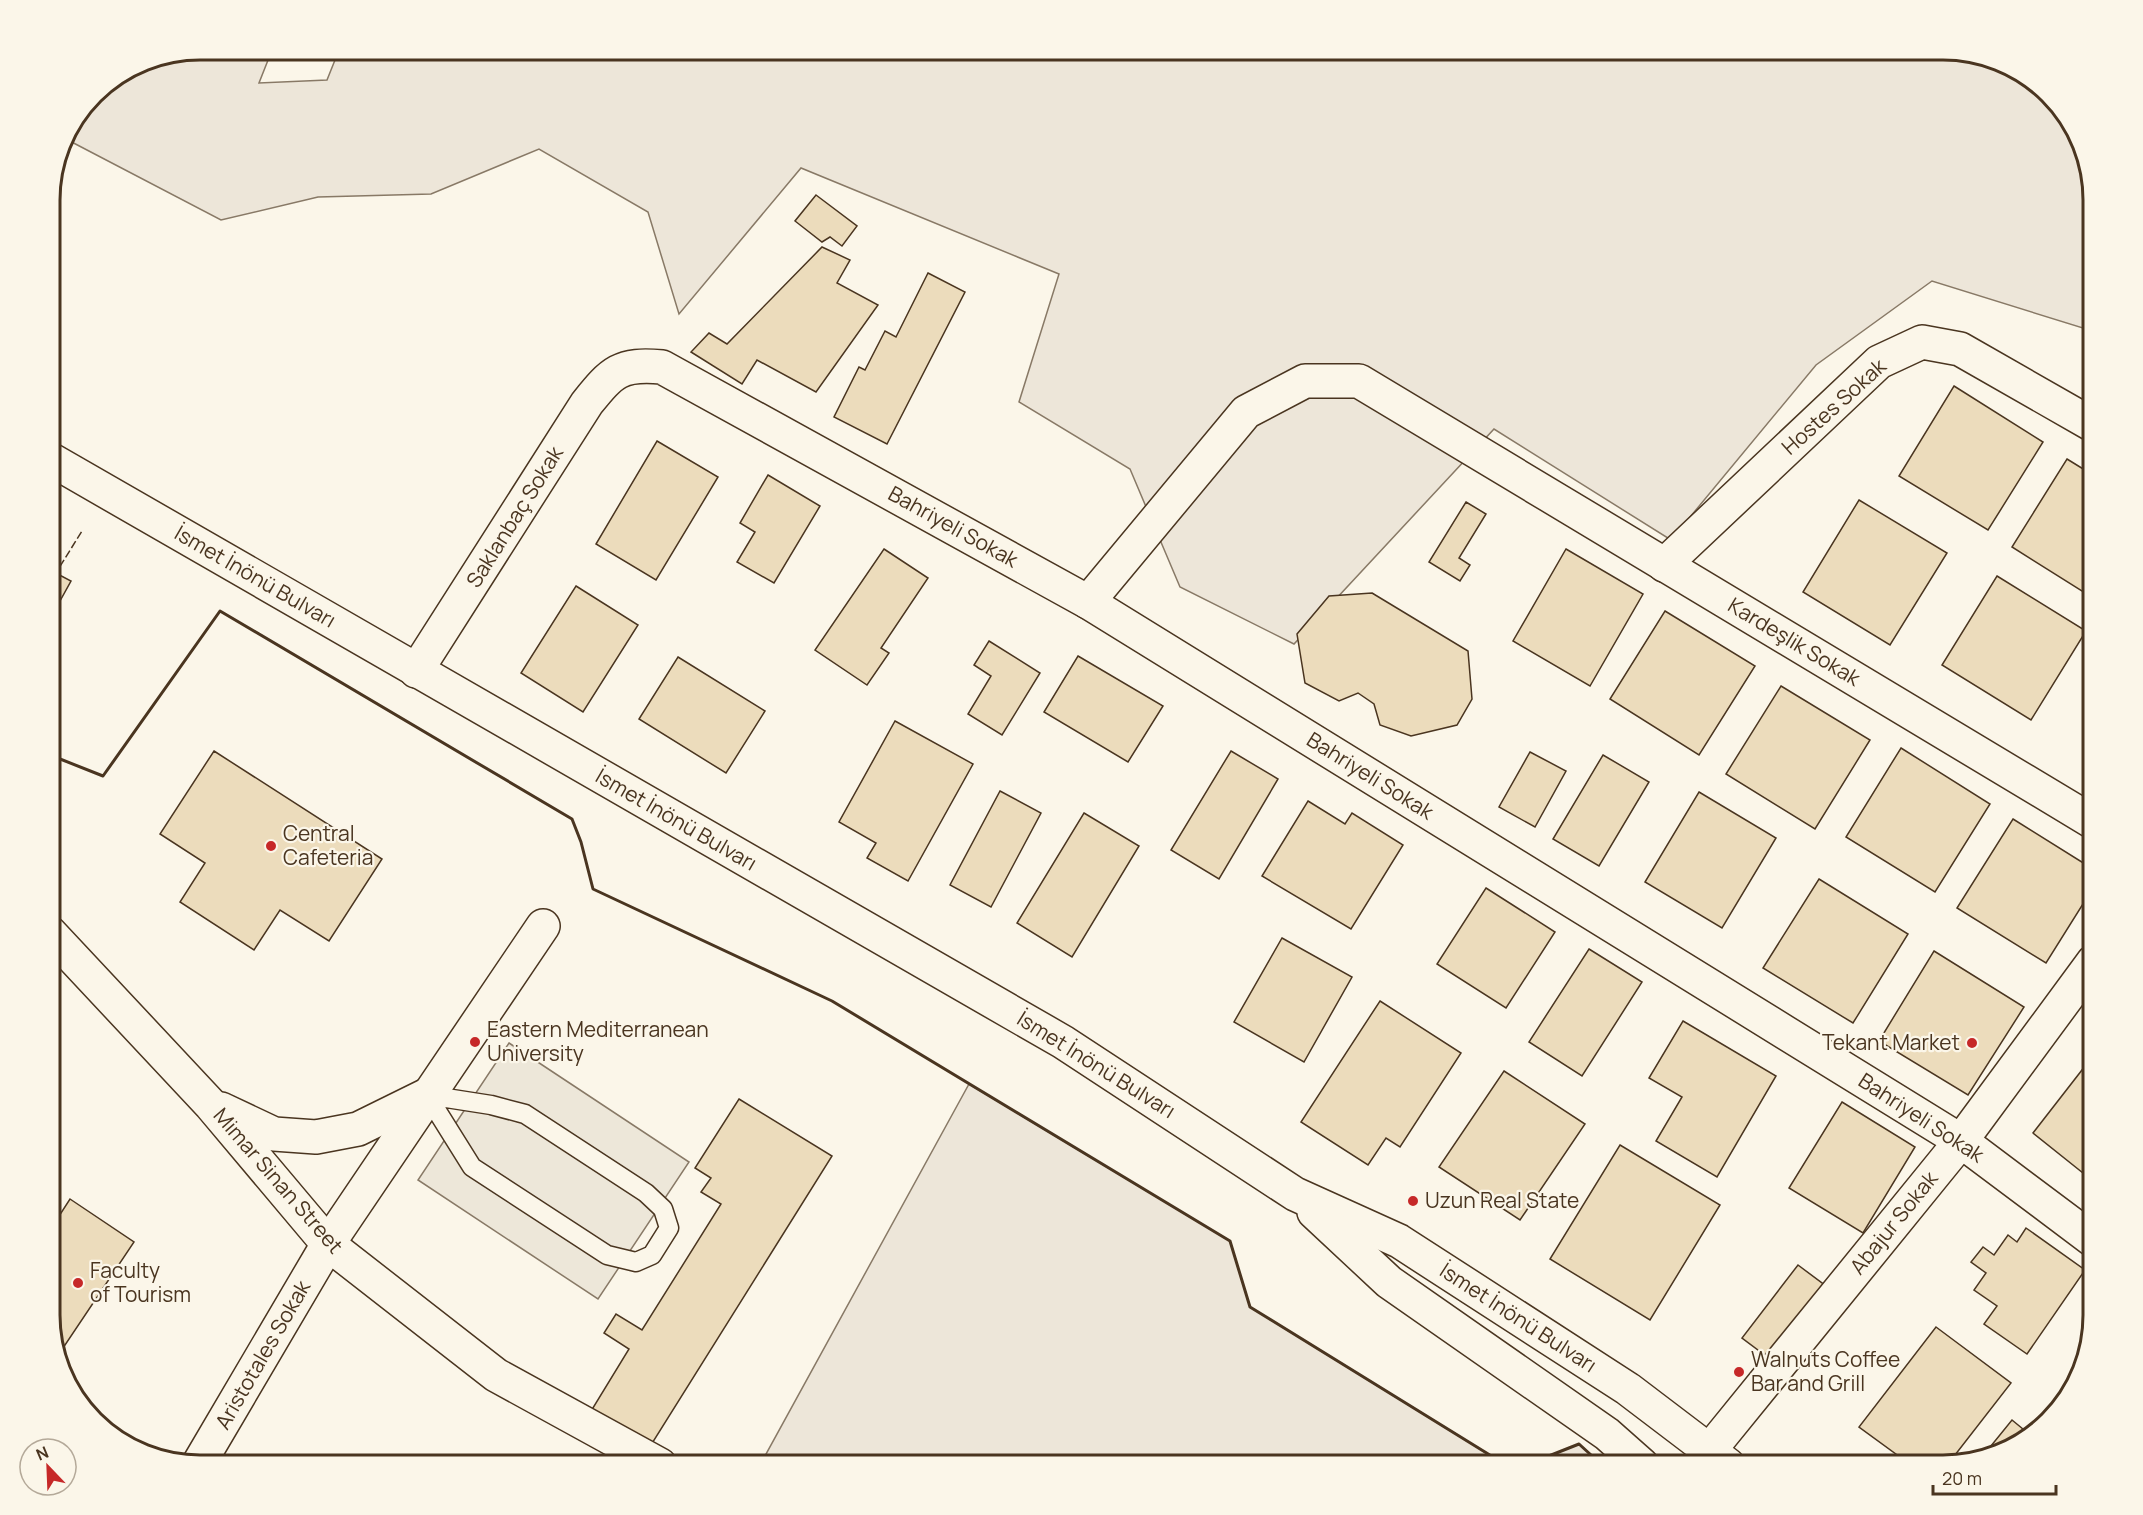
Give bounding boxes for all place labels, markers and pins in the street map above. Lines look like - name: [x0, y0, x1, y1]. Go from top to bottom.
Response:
- place label: Central Cafeteria: [283, 819, 373, 871]
- marker: Central Cafeteria: [264, 839, 278, 853]
- place label: Eastern Mediterranean University: [487, 1015, 709, 1067]
- place label: Tekant Market: [1822, 1028, 1960, 1056]
- marker: Eastern Mediterranean University: [468, 1035, 482, 1049]
- marker: Tekant Market: [1965, 1036, 1979, 1050]
- place label: Uzun Real State: [1425, 1186, 1579, 1214]
- marker: Uzun Real State: [1406, 1194, 1420, 1208]
- place label: Faculty of Tourism: [90, 1256, 191, 1308]
- marker: Faculty of Tourism: [71, 1276, 85, 1290]
- place label: Walnuts Coffee Bar and Grill: [1751, 1345, 1900, 1397]
- marker: Walnuts Coffee Bar and Grill: [1732, 1365, 1746, 1379]

